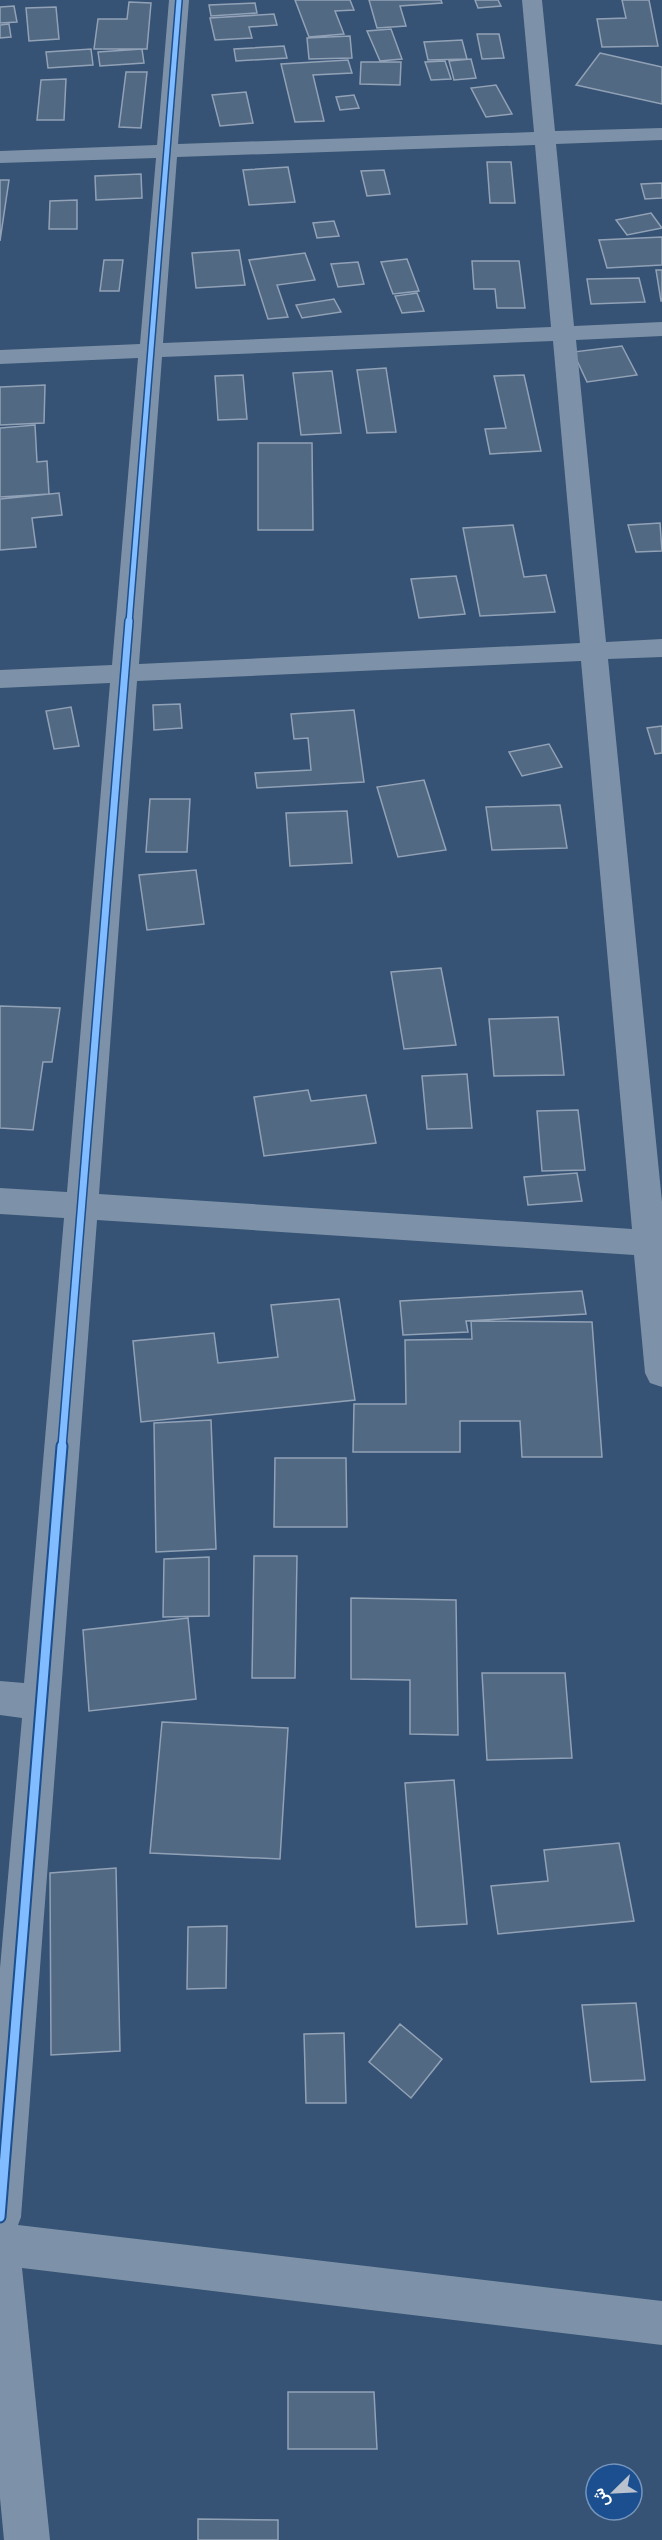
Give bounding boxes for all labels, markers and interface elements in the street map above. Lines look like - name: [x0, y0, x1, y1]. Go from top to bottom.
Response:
- north arrow: [584, 2462, 644, 2522]
- text: ش: [587, 2485, 613, 2511]

